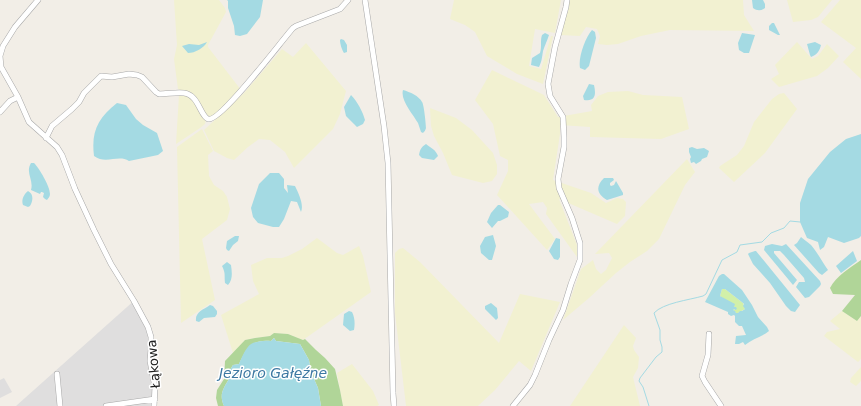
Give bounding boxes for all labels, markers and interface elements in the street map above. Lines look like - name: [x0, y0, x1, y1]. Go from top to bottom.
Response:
- street label: Łąkowa: [144, 339, 163, 390]
- water label: Jezioro Gałęźne: [216, 365, 327, 381]

